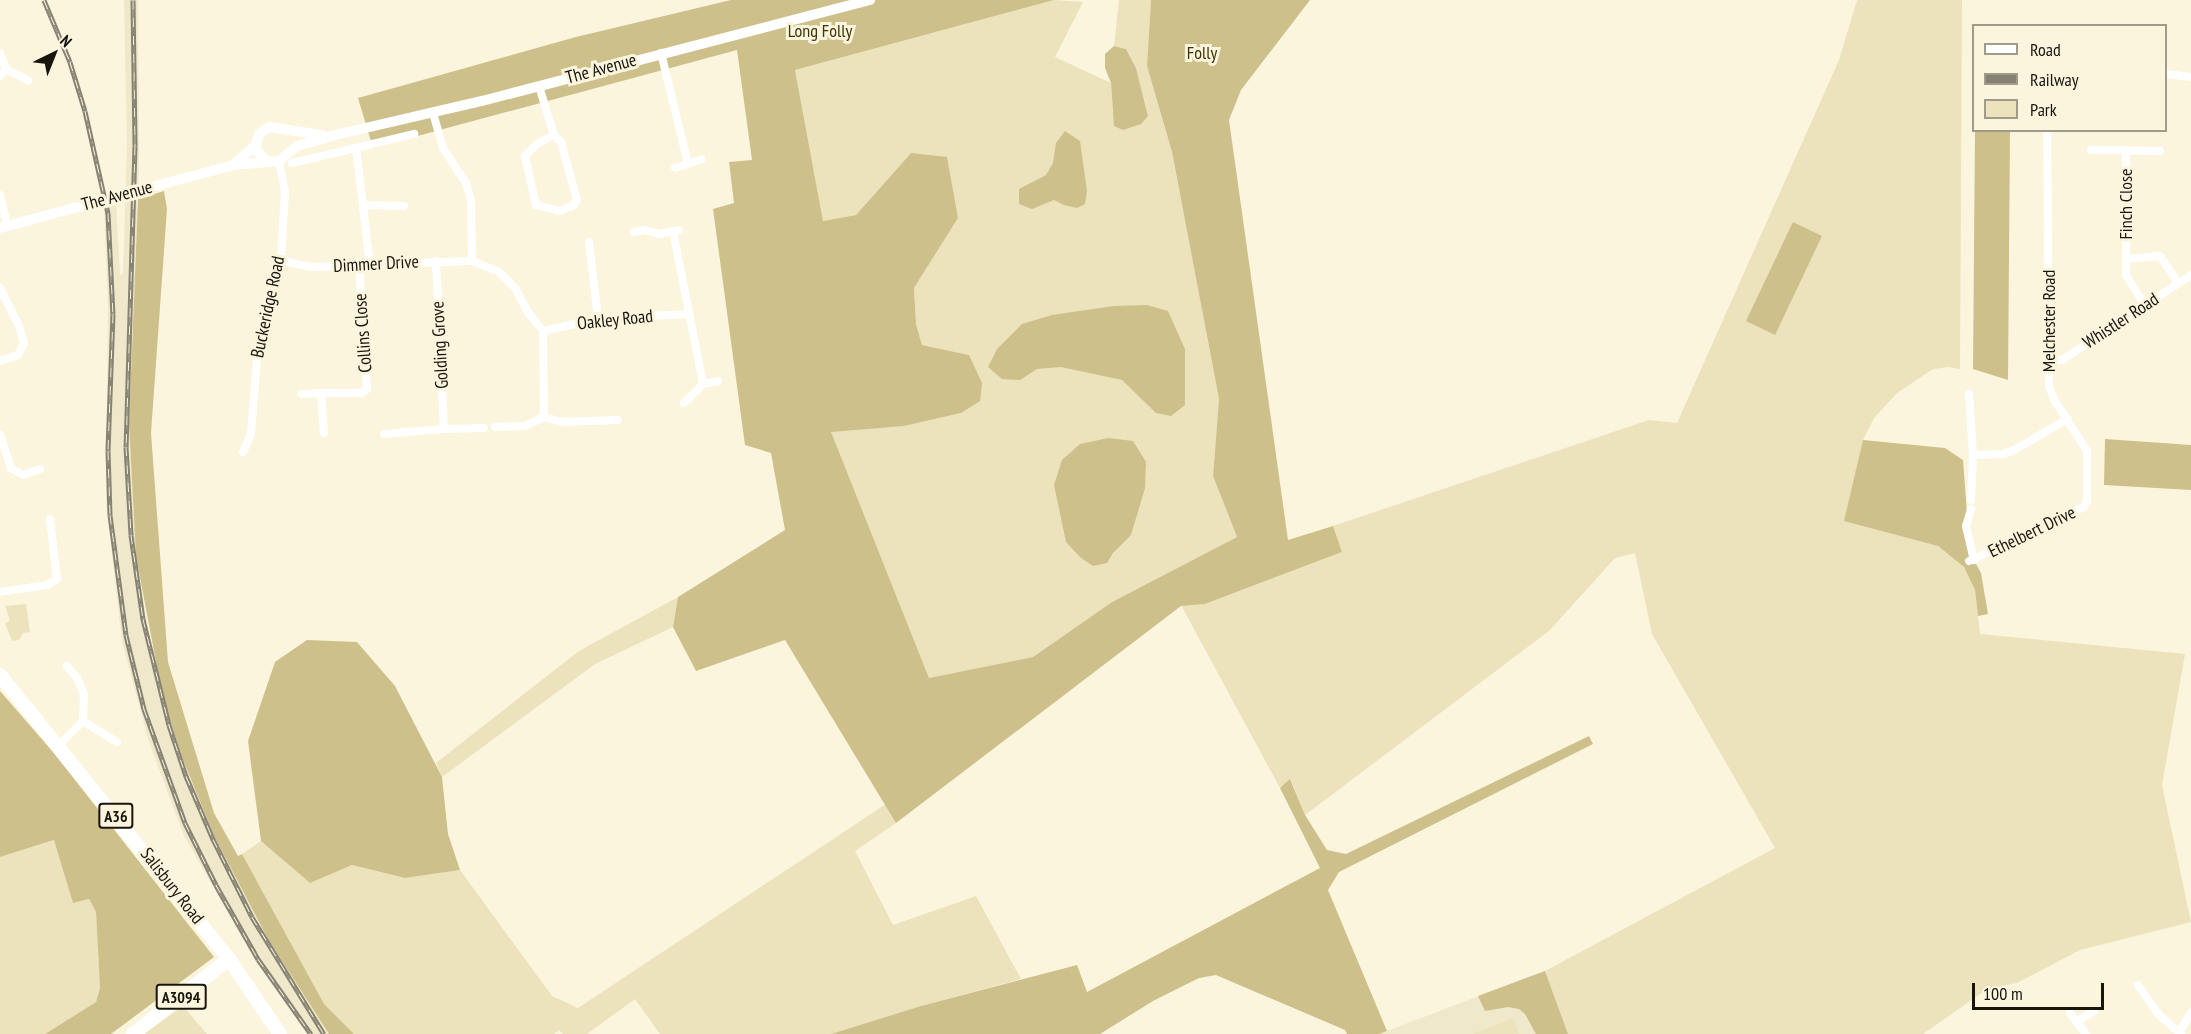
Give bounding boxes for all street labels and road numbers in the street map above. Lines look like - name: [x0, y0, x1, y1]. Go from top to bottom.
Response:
- street label: The Avenue: [563, 49, 639, 89]
- street label: Finch Close: [2115, 168, 2137, 240]
- street label: The Avenue: [79, 176, 155, 216]
- street label: Dimmer Drive: [333, 251, 419, 277]
- street label: Buckeridge Road: [247, 254, 289, 360]
- street label: Melchester Road: [2038, 270, 2060, 372]
- street label: Whistler Road: [2079, 289, 2163, 353]
- street label: Collins Close: [349, 293, 377, 373]
- street label: Golding Grove: [427, 301, 453, 389]
- street label: Oakley Road: [576, 305, 654, 335]
- street label: Ethelbert Drive: [1985, 502, 2079, 562]
- road number: A36: [98, 803, 134, 829]
- street label: Salisbury Road: [135, 844, 209, 928]
- road number: A3094: [156, 984, 207, 1010]

